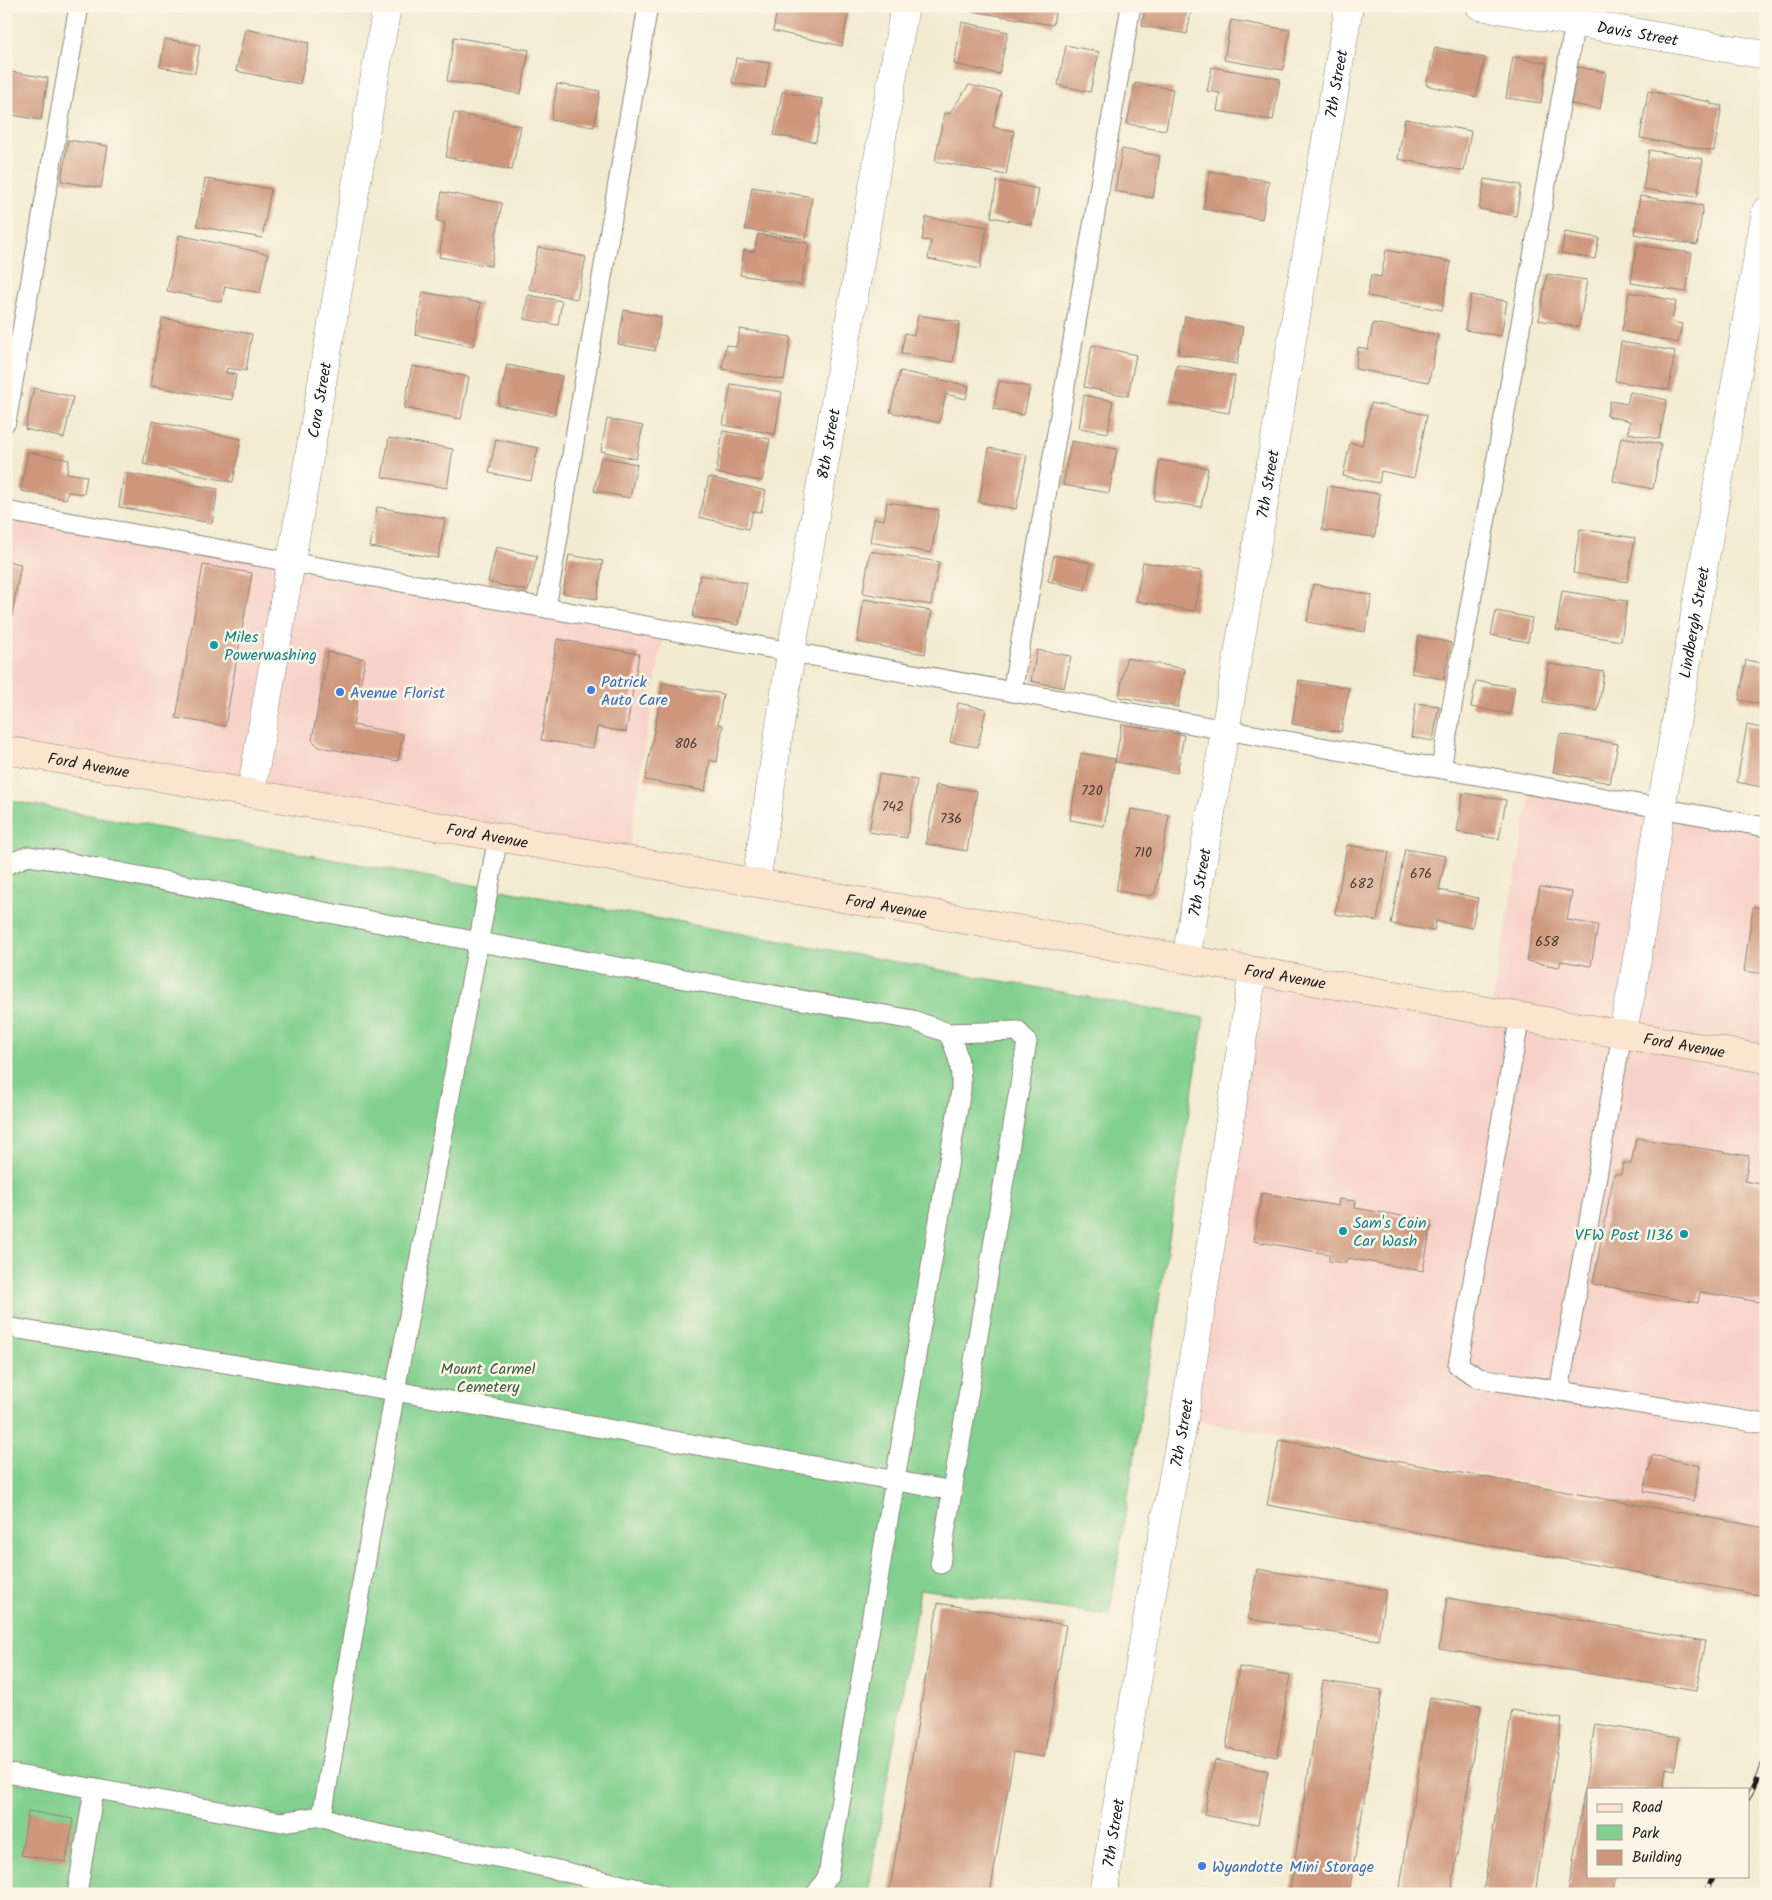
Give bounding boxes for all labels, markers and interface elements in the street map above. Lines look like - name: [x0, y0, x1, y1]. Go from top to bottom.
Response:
- street label: Davis Street: [1595, 15, 1681, 54]
- street label: 7th Street: [1319, 47, 1355, 120]
- street label: Cora Street: [302, 359, 339, 440]
- street label: 8th Street: [811, 406, 848, 481]
- street label: 7th Street: [1251, 447, 1287, 520]
- street label: Lindbergh Street: [1673, 564, 1717, 680]
- place label: Miles Powerwashing: [224, 625, 317, 668]
- marker: Miles Powerwashing: [208, 639, 220, 651]
- place label: Patrick Auto Care: [601, 670, 668, 713]
- place label: Avenue Florist: [350, 681, 446, 706]
- marker: Patrick Auto Care: [585, 684, 597, 696]
- marker: Avenue Florist: [334, 686, 346, 698]
- house number: 806: [674, 733, 698, 755]
- street label: Ford Avenue: [46, 747, 131, 786]
- house number: 720: [1081, 780, 1103, 802]
- house number: 742: [882, 796, 904, 818]
- house number: 736: [940, 808, 962, 830]
- street label: Ford Avenue: [444, 817, 530, 856]
- house number: 710: [1134, 842, 1152, 864]
- street label: 7th Street: [1182, 845, 1219, 919]
- house number: 676: [1410, 863, 1432, 885]
- house number: 682: [1350, 873, 1374, 895]
- street label: Ford Avenue: [843, 888, 929, 927]
- house number: 658: [1535, 931, 1559, 953]
- street label: Ford Avenue: [1242, 958, 1328, 997]
- street label: Ford Avenue: [1641, 1027, 1727, 1066]
- place label: Sam's Coin Car Wash: [1353, 1211, 1426, 1254]
- place label: VFW Post 1136: [1575, 1223, 1674, 1248]
- marker: Sam's Coin Car Wash: [1337, 1225, 1349, 1237]
- marker: VFW Post 1136: [1678, 1228, 1690, 1240]
- park label: Mount Carmel Cemetery: [441, 1357, 536, 1400]
- street label: 7th Street: [1164, 1396, 1201, 1469]
- legend: [1587, 1788, 1750, 1878]
- street label: 7th Street: [1096, 1796, 1132, 1869]
- text: Road: [1632, 1796, 1663, 1820]
- text: Park: [1632, 1822, 1660, 1846]
- text: Building: [1632, 1846, 1682, 1870]
- place label: Wyandotte Mini Storage: [1212, 1855, 1374, 1880]
- marker: Wyandotte Mini Storage: [1196, 1860, 1208, 1872]

